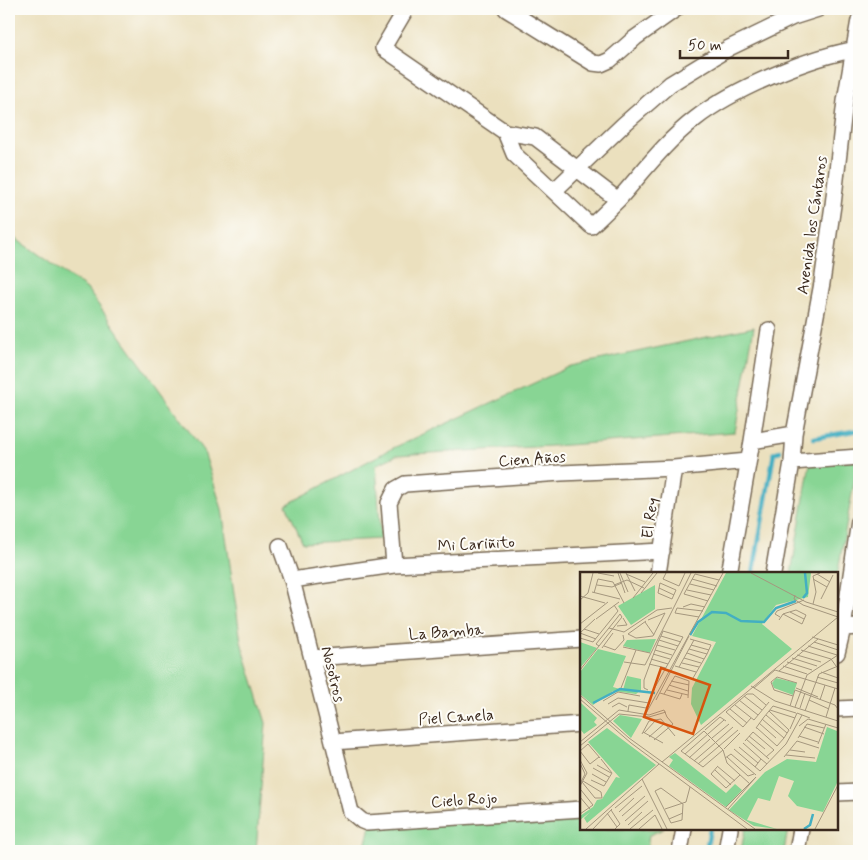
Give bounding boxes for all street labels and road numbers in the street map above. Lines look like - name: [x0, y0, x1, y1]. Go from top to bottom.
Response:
- street label: Avenida los Cántaros: [792, 155, 833, 296]
- street label: Cien Años: [498, 447, 566, 472]
- street label: El Rey: [637, 496, 664, 540]
- street label: Mi Cariñito: [437, 532, 515, 557]
- street label: La Bamba: [408, 619, 485, 646]
- street label: Nosotros: [315, 644, 350, 705]
- street label: Piel Canela: [418, 704, 495, 731]
- street label: Cielo Rojo: [430, 788, 498, 813]

